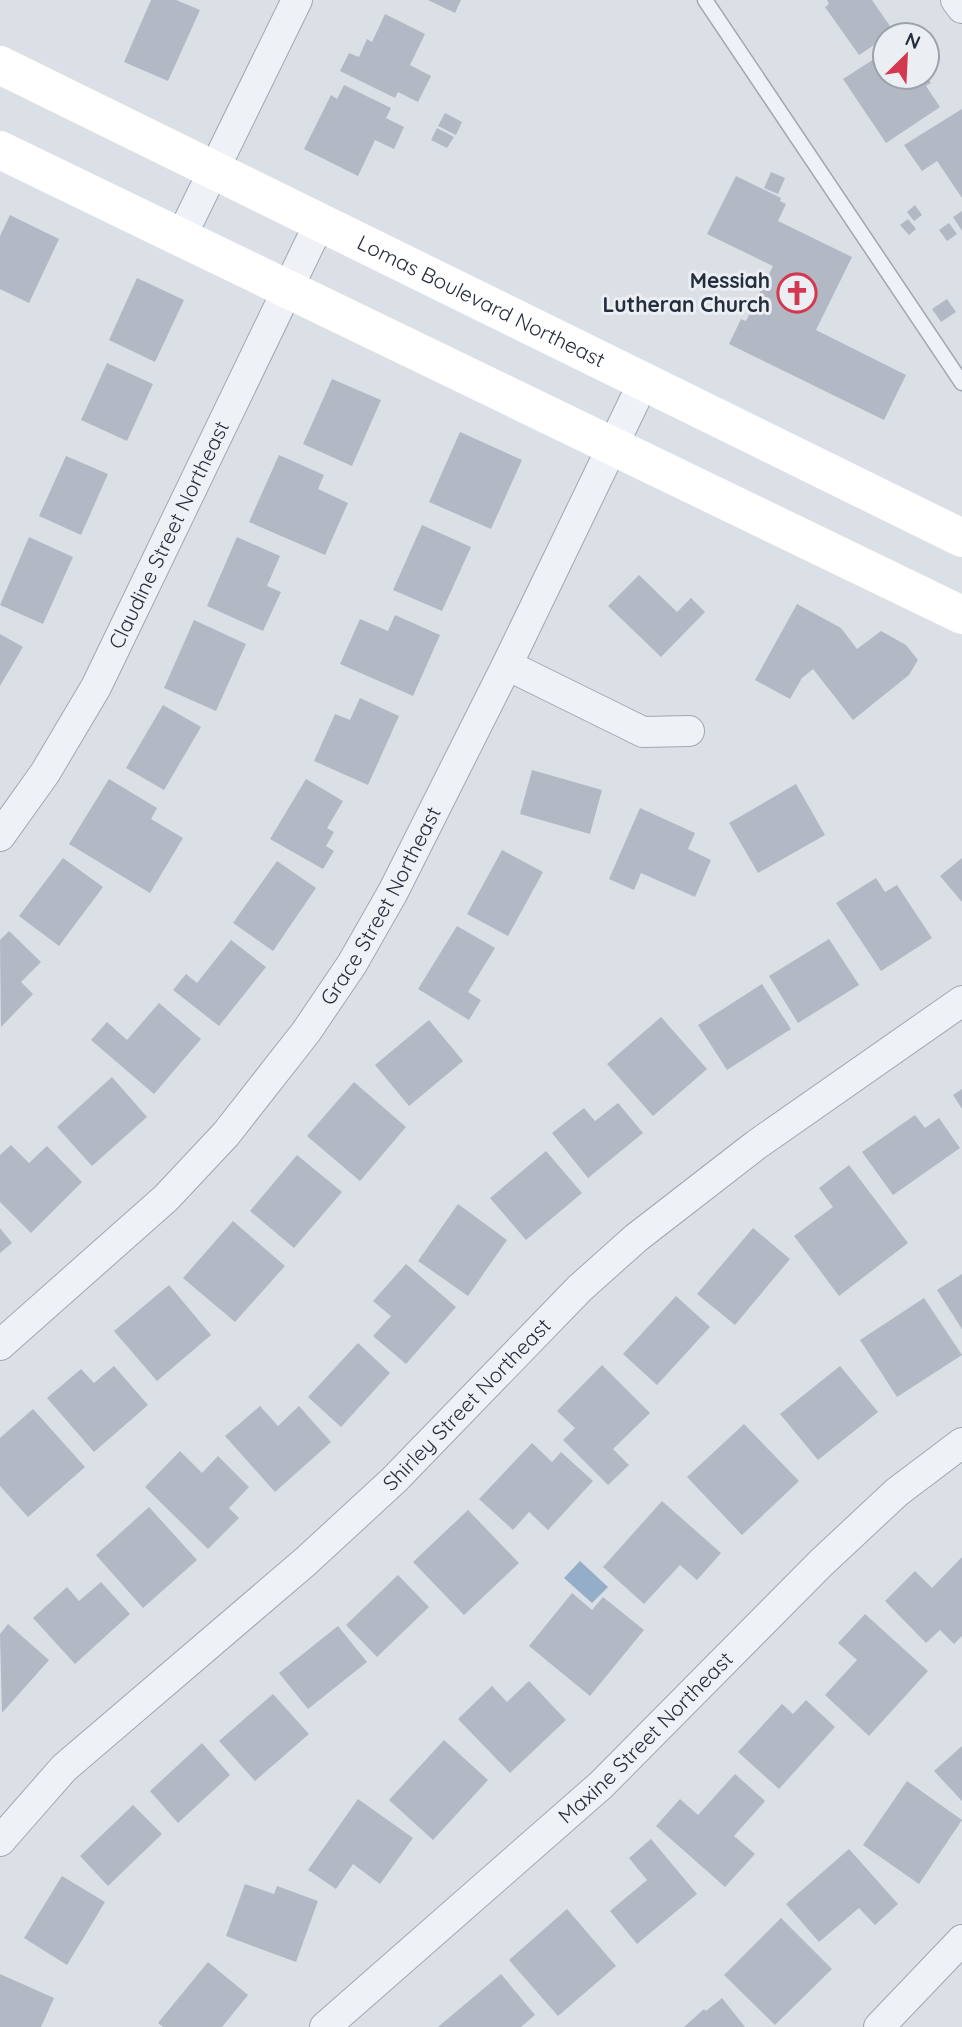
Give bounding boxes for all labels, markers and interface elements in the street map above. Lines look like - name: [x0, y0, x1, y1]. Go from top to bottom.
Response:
- north arrow: [871, 21, 941, 91]
- text: N: [902, 27, 924, 54]
- street label: Lomas Boulevard Northeast: [353, 229, 610, 372]
- place label: Messiah Lutheran Church: [602, 267, 770, 317]
- church icon: Messiah Lutheran Church: [776, 272, 818, 314]
- street label: Claudine Street Northeast: [102, 416, 234, 653]
- street label: Grace Street Northeast: [314, 802, 446, 1010]
- street label: Shirley Street Northeast: [377, 1312, 556, 1496]
- street label: Maxine Street Northeast: [552, 1646, 738, 1829]

